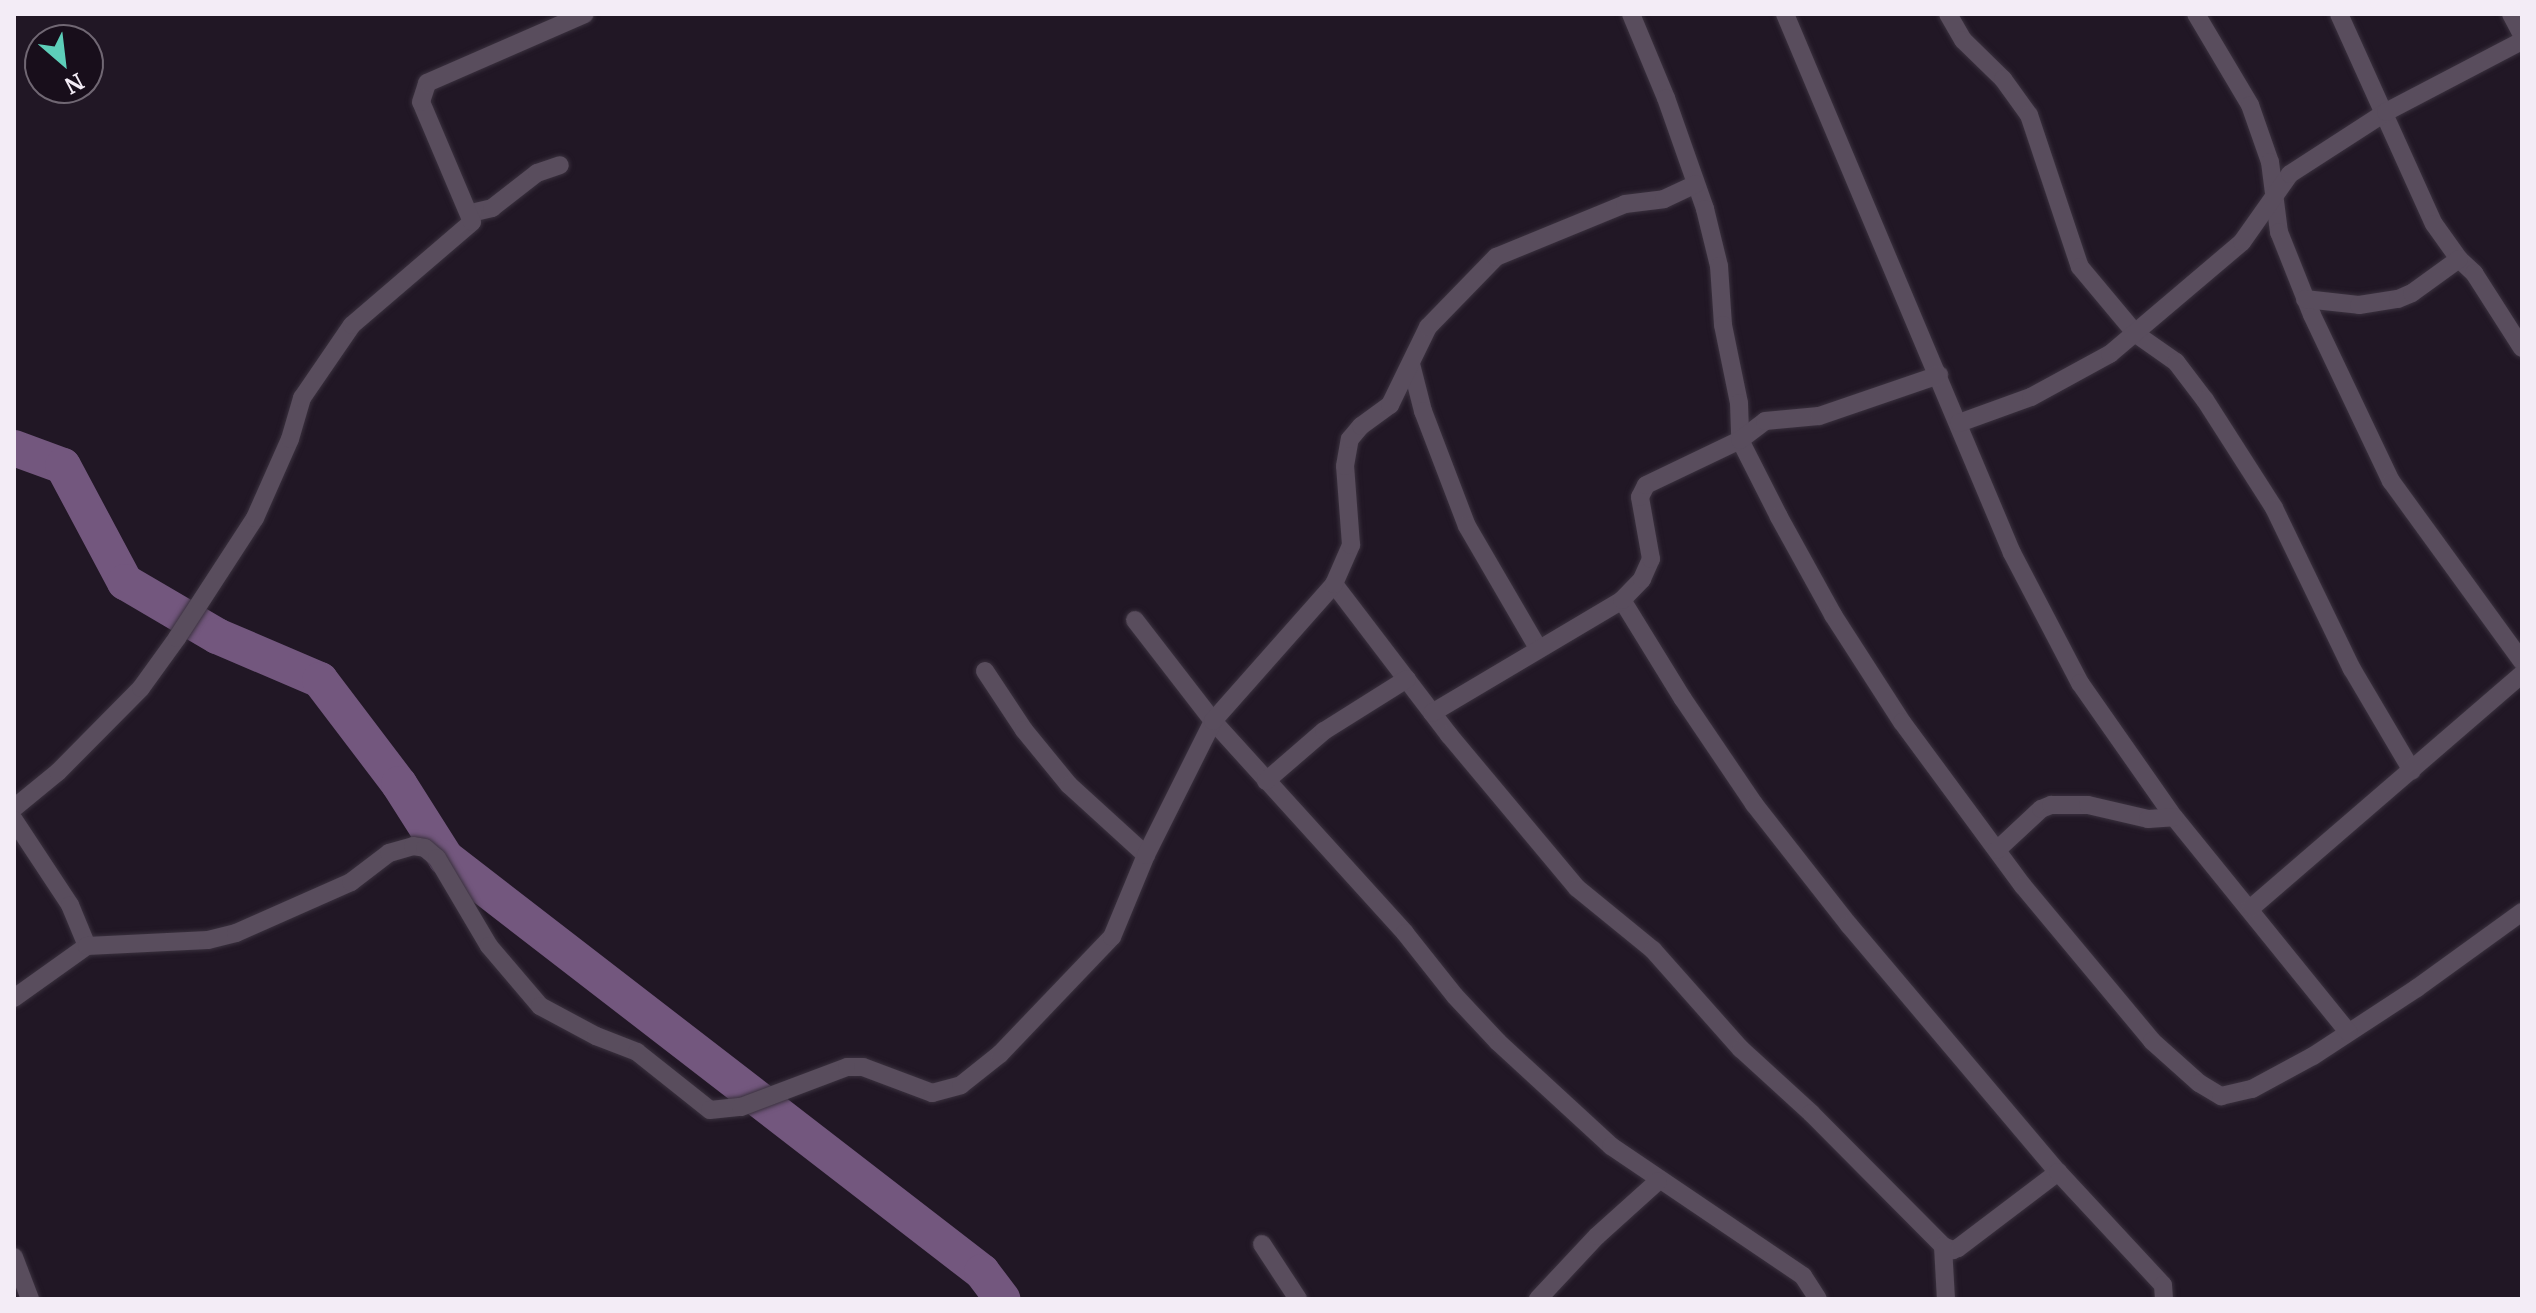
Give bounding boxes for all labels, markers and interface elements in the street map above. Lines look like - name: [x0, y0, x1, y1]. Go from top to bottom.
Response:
- north arrow: [24, 24, 104, 104]
- text: N: [60, 67, 89, 100]

